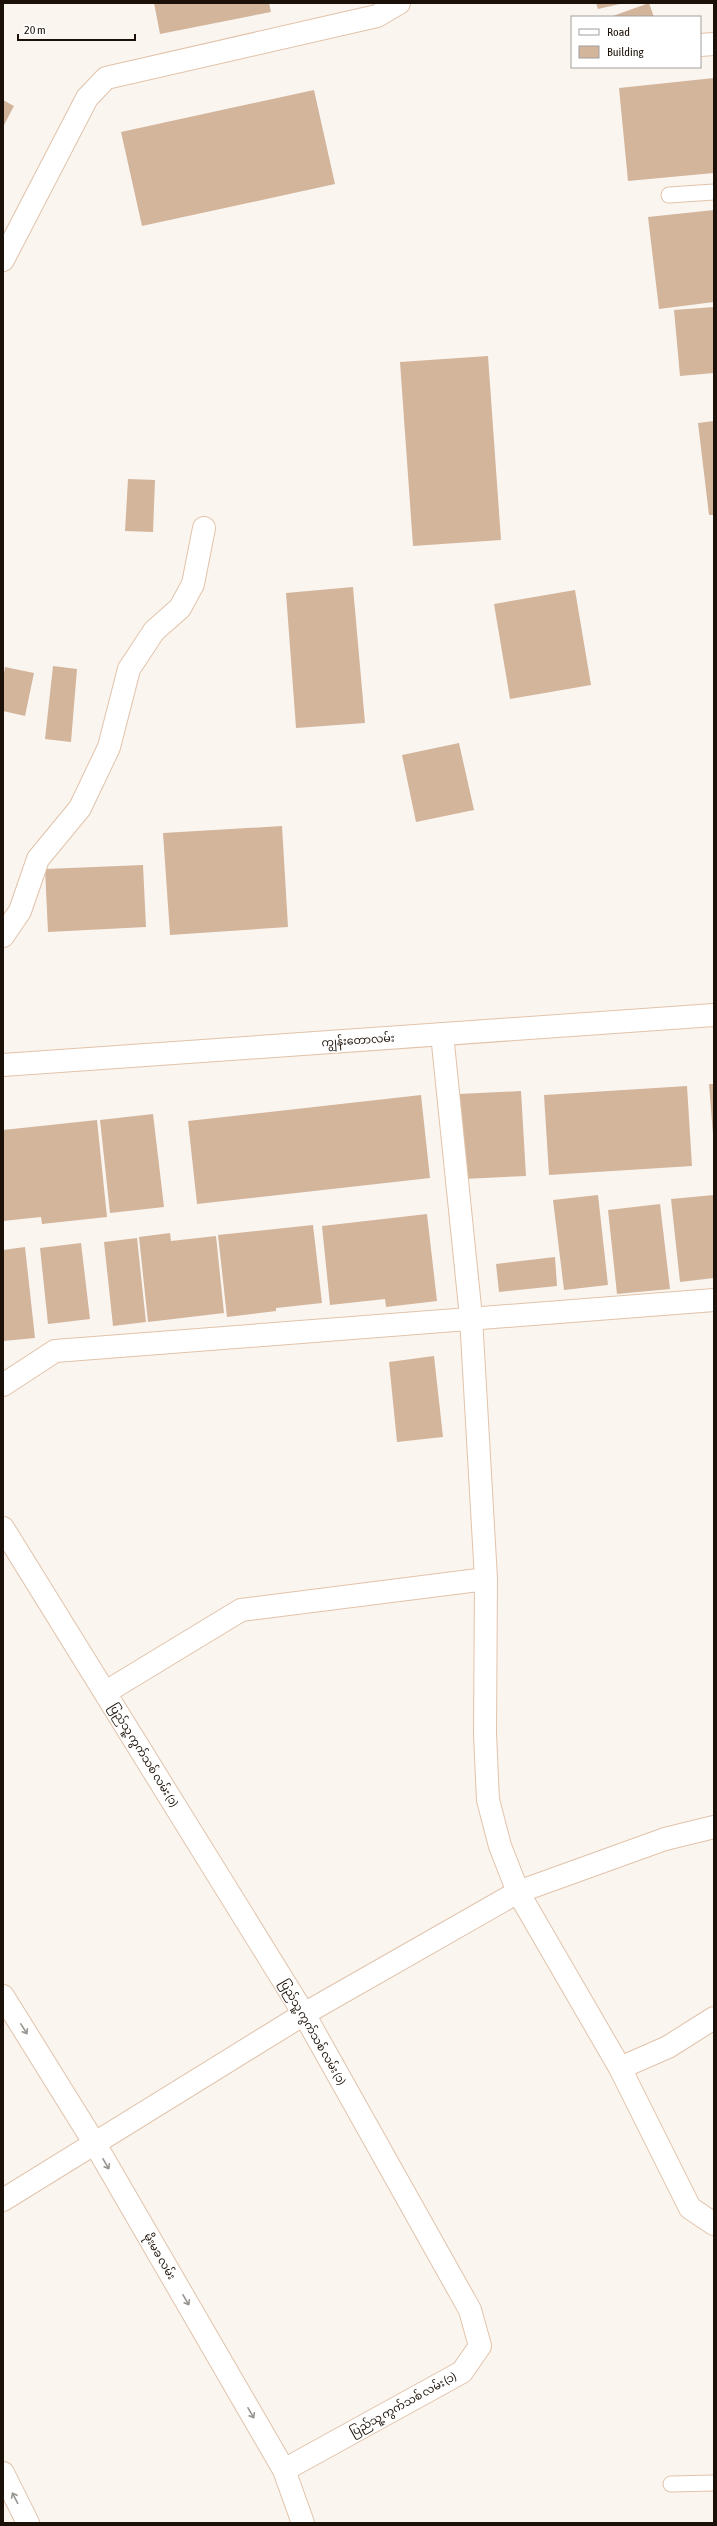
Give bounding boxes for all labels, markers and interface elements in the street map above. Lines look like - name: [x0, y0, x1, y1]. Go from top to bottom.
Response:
- scale bar: [18, 16, 135, 42]
- legend: [571, 16, 701, 68]
- text: 20 m: [24, 23, 46, 37]
- text: Road: [607, 25, 630, 39]
- text: Building: [607, 45, 645, 59]
- street label: ကျွန်းတောလမ်း: [321, 1030, 395, 1053]
- street label: ပြည်သူ့ ကွက်သစ် လမ်း (၁): [105, 1701, 182, 1811]
- street label: ပြည်သူ့ ကွက်သစ် လမ်း (၁): [275, 1977, 349, 2088]
- one-way arrow: [20, 2023, 28, 2035]
- one-way arrow: [103, 2158, 111, 2170]
- street label: မိုးမခ လမ်း: [139, 2230, 179, 2283]
- one-way arrow: [182, 2294, 190, 2306]
- street label: ပြည်သူ့ ကွက်သစ် လမ်း (၁): [347, 2369, 460, 2441]
- one-way arrow: [248, 2407, 256, 2419]
- one-way arrow: [11, 2492, 19, 2504]

